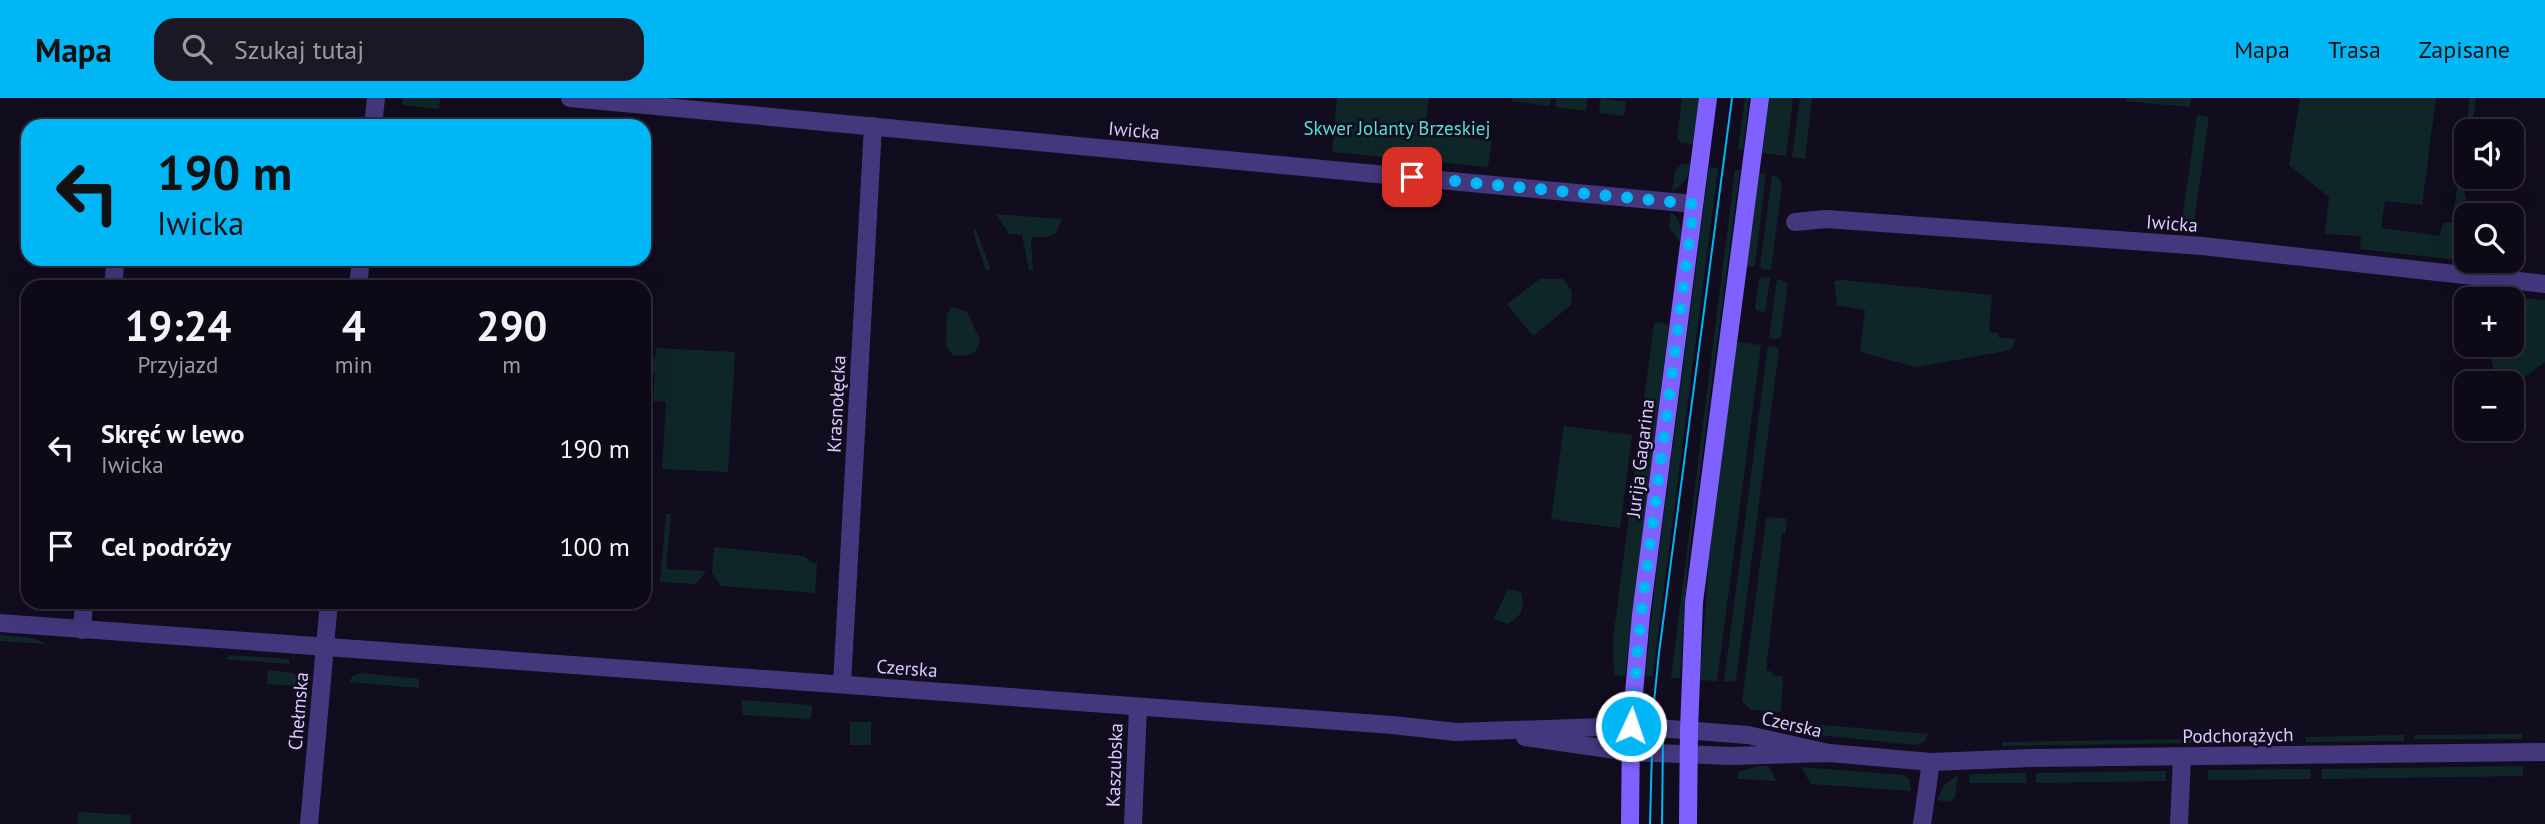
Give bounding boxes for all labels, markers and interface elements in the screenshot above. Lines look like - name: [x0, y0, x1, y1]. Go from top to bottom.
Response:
- search box: [154, 18, 644, 81]
- text: Mapa: [35, 28, 112, 71]
- icon: search: [178, 30, 216, 68]
- text: Szukaj tutaj: [234, 33, 364, 66]
- text: Mapa: [2234, 34, 2290, 65]
- text: Trasa: [2328, 34, 2381, 65]
- text: Zapisane: [2419, 34, 2510, 65]
- street label: Iwicka: [1107, 116, 1161, 144]
- park label: Skwer Jolanty Brzeskiej: [1303, 116, 1491, 140]
- map controls: [2454, 119, 2524, 441]
- button: sound: [2454, 119, 2524, 189]
- text: 190 m: [157, 140, 292, 204]
- icon: left: [42, 147, 133, 238]
- pin: [1382, 147, 1442, 207]
- icon: arrive: [1393, 158, 1431, 196]
- text: Iwicka: [157, 202, 244, 244]
- button: search: [2454, 203, 2524, 273]
- street label: Iwicka: [2145, 209, 2199, 237]
- button: +: [2454, 287, 2524, 357]
- text: 19:24: [125, 298, 231, 353]
- text: 4: [342, 298, 365, 353]
- text: 290: [476, 298, 547, 353]
- text: Przyjazd: [137, 350, 218, 379]
- text: min: [335, 350, 372, 379]
- text: m: [502, 350, 521, 379]
- street label: Krasnołęcka: [821, 355, 851, 453]
- button: −: [2454, 371, 2524, 441]
- street label: Jurija Gagarina: [1621, 398, 1659, 519]
- text: Skręć w lewo: [101, 417, 245, 450]
- icon: left: [42, 429, 80, 467]
- text: 190 m: [559, 432, 630, 465]
- text: Iwicka: [101, 450, 164, 479]
- icon: arrive: [42, 527, 80, 565]
- text: Cel podróży: [101, 530, 231, 563]
- text: 100 m: [559, 530, 630, 563]
- street label: Czerska: [876, 654, 938, 682]
- street label: Chełmska: [283, 671, 313, 751]
- position arrow: [1594, 689, 1668, 763]
- street label: Czerska: [1759, 705, 1825, 743]
- street label: Podchorążych: [2182, 722, 2294, 748]
- street label: Kaszubska: [1101, 723, 1127, 807]

